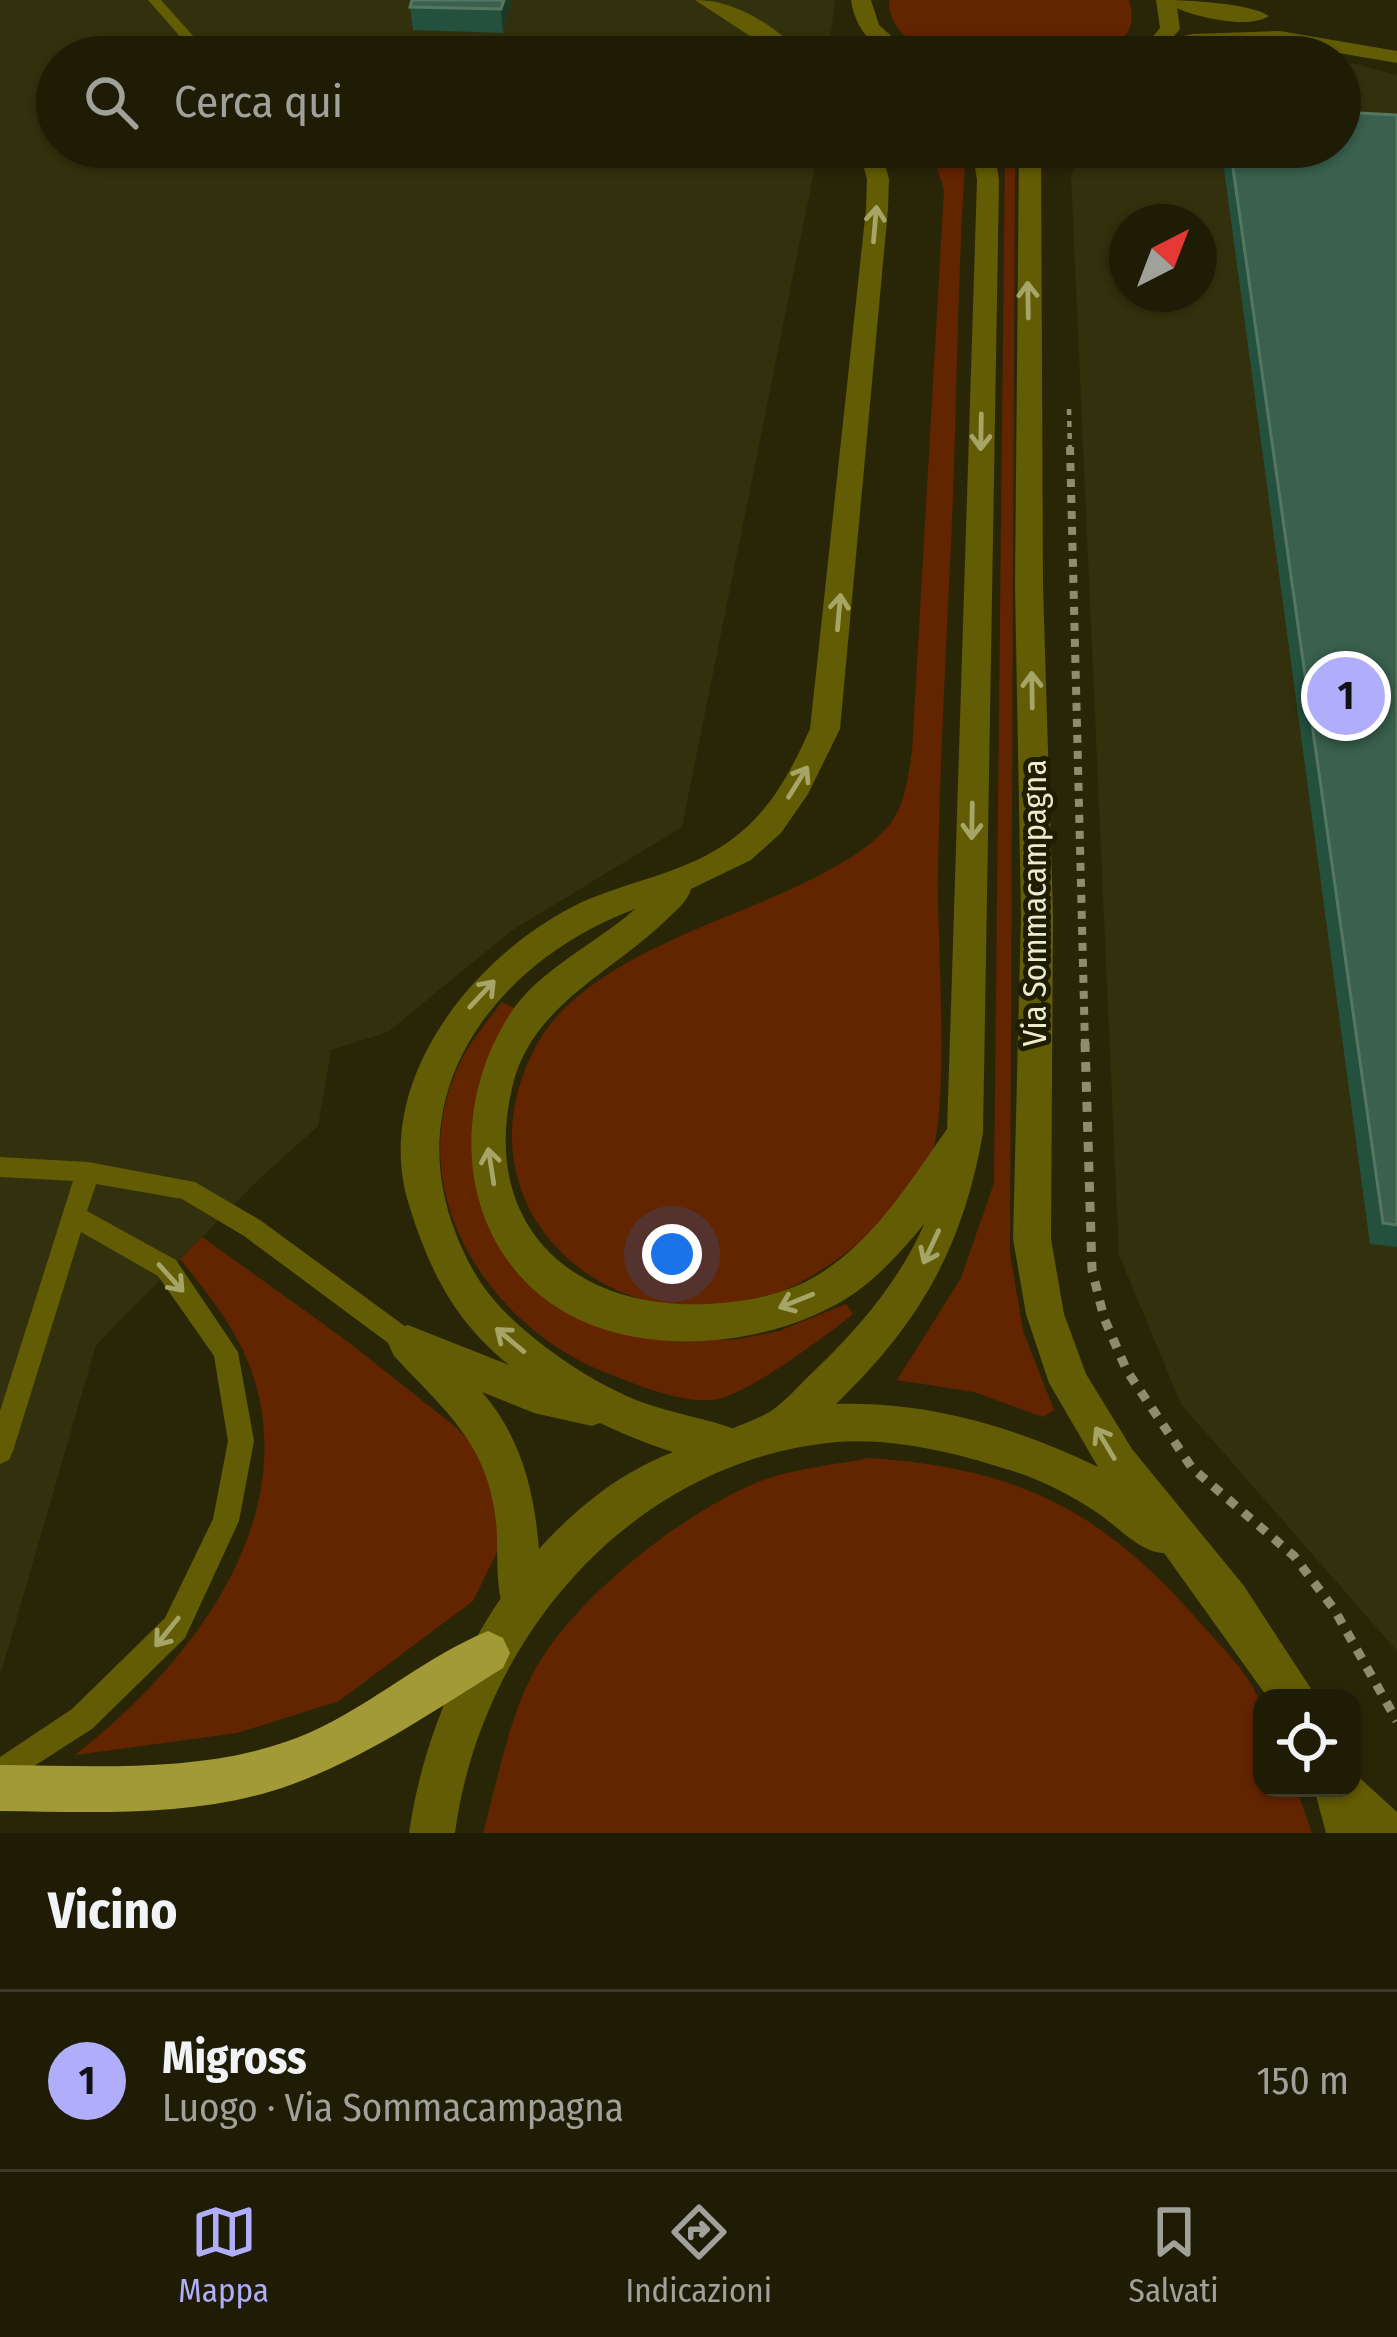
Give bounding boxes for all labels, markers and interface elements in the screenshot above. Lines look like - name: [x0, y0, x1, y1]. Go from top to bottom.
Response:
- search box: [36, 36, 1361, 168]
- icon: search: [78, 69, 144, 135]
- text: Cerca qui: [174, 75, 343, 129]
- north arrow: [1109, 204, 1217, 312]
- one-way arrow: [864, 205, 887, 244]
- one-way arrow: [1017, 281, 1040, 320]
- one-way arrow: [970, 412, 993, 451]
- one-way arrow: [828, 593, 851, 632]
- pin: 1: [1307, 651, 1385, 741]
- one-way arrow: [1020, 671, 1043, 710]
- street label: Via Sommacampagna: [1015, 759, 1055, 1047]
- one-way arrow: [786, 766, 810, 800]
- one-way arrow: [960, 801, 983, 840]
- one-way arrow: [468, 980, 496, 1010]
- one-way arrow: [479, 1147, 502, 1186]
- your location: [642, 1224, 702, 1284]
- one-way arrow: [919, 1228, 941, 1264]
- one-way arrow: [157, 1263, 185, 1293]
- one-way arrow: [778, 1292, 815, 1314]
- one-way arrow: [495, 1327, 526, 1355]
- one-way arrow: [1093, 1427, 1117, 1461]
- one-way arrow: [154, 1616, 181, 1647]
- map controls: [1253, 1689, 1361, 1797]
- button: locate: [1253, 1689, 1361, 1797]
- text: Vicino: [48, 1880, 177, 1942]
- text: Migross: [162, 2031, 307, 2085]
- text: 1: [79, 2058, 95, 2104]
- text: 150 m: [1256, 2058, 1349, 2104]
- text: Luogo · Via Sommacampagna: [162, 2085, 624, 2131]
- tab: Mappa: [178, 2199, 269, 2311]
- tab: Indicazioni: [626, 2199, 772, 2311]
- tab: Salvati: [1129, 2199, 1219, 2311]

